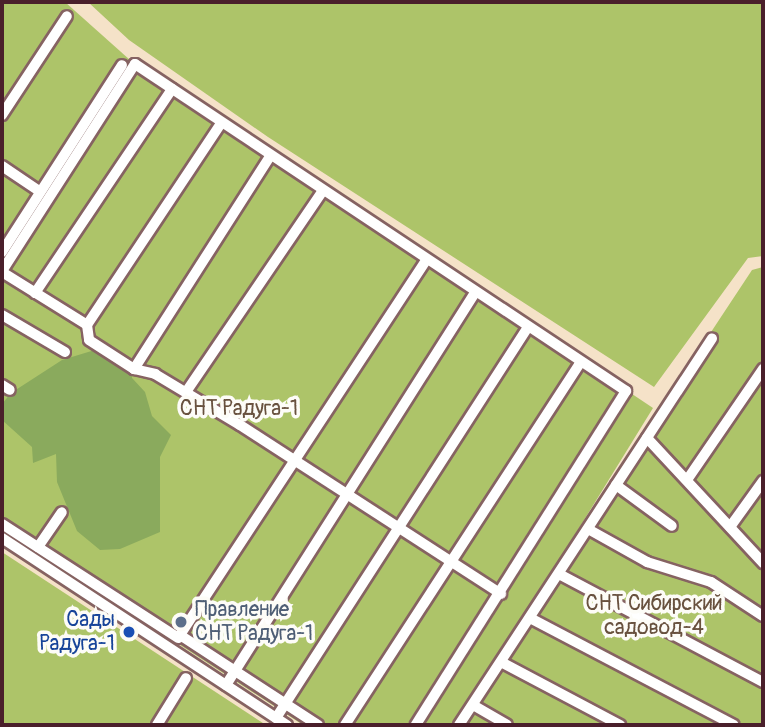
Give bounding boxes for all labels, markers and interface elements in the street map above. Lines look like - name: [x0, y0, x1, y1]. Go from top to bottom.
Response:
- park label: СНТ Радуга-1: [180, 396, 298, 422]
- park label: СНТ Сибирский садовод-4: [585, 591, 723, 641]
- place label: Правление СНТ Радуга-1: [195, 597, 313, 647]
- place label: Сады Радуга-1: [39, 607, 115, 657]
- marker: Правление СНТ Радуга-1: [173, 614, 189, 630]
- marker: Сады Радуга-1: [121, 624, 137, 640]

